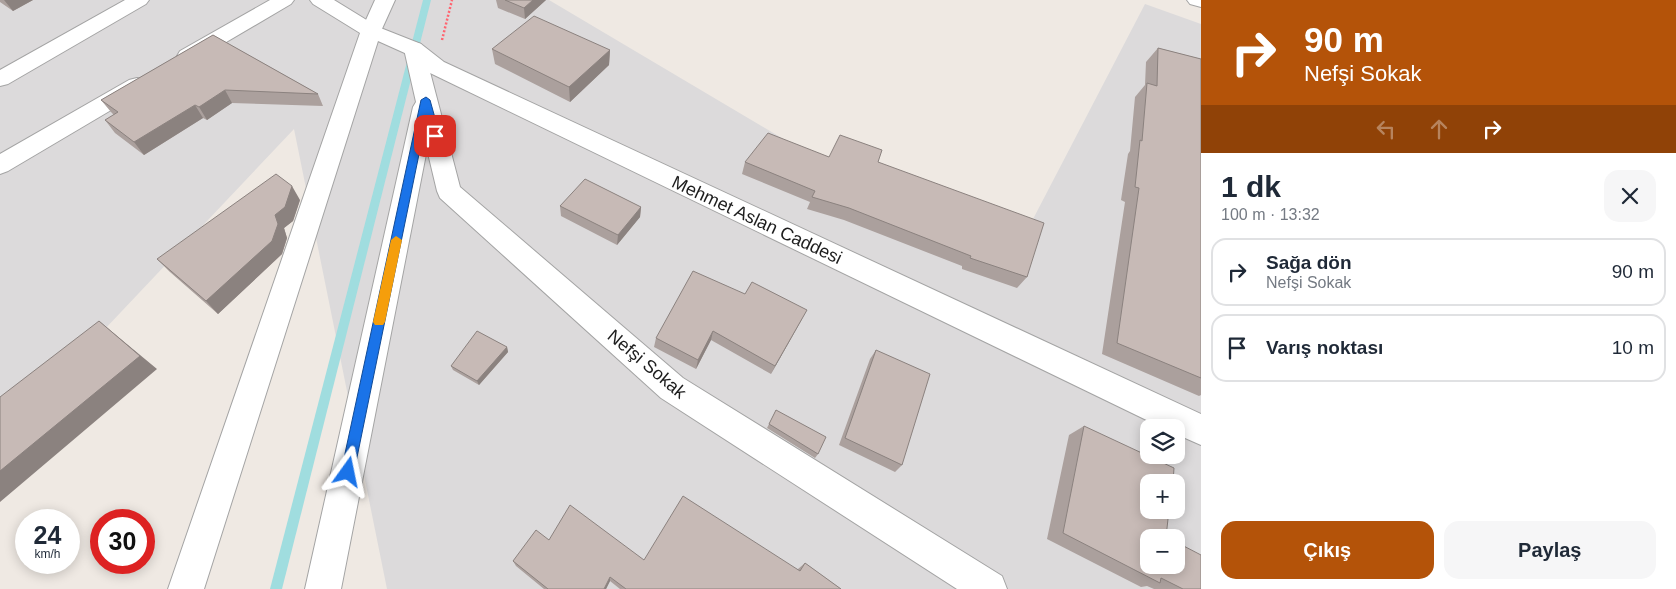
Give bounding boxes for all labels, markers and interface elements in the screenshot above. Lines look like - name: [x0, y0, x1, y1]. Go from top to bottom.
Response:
- icon: right: [1221, 20, 1286, 85]
- text: 90 m: [1304, 20, 1384, 59]
- text: Nefşi Sokak: [1304, 61, 1421, 86]
- pin: [414, 115, 456, 157]
- icon: left: [1372, 115, 1400, 143]
- icon: ahead: [1425, 115, 1453, 143]
- icon: right: [1478, 115, 1506, 143]
- icon: arrive: [421, 122, 449, 150]
- text: 1 dk: [1221, 170, 1281, 203]
- button: close: [1604, 170, 1656, 222]
- street label: Mehmet Aslan Caddesi: [669, 172, 845, 268]
- text: 100 m · 13:32: [1221, 206, 1320, 223]
- text: Sağa dön: [1266, 252, 1352, 273]
- icon: right: [1223, 258, 1251, 286]
- text: 90 m: [1612, 261, 1654, 282]
- text: Nefşi Sokak: [1266, 274, 1351, 291]
- street label: Nefşi Sokak: [604, 325, 691, 403]
- icon: arrive: [1223, 334, 1251, 362]
- text: Varış noktası: [1266, 337, 1383, 358]
- text: 10 m: [1612, 337, 1654, 358]
- map controls: [1140, 419, 1185, 574]
- button: layers: [1140, 419, 1185, 464]
- position arrow: [321, 445, 373, 497]
- button: +: [1140, 474, 1185, 519]
- speed limit sign: 30: [90, 509, 155, 574]
- text: 24: [34, 521, 61, 549]
- button: Çıkış: [1221, 521, 1434, 579]
- button: Paylaş: [1444, 521, 1656, 579]
- button: −: [1140, 529, 1185, 574]
- text: km/h: [34, 547, 61, 561]

